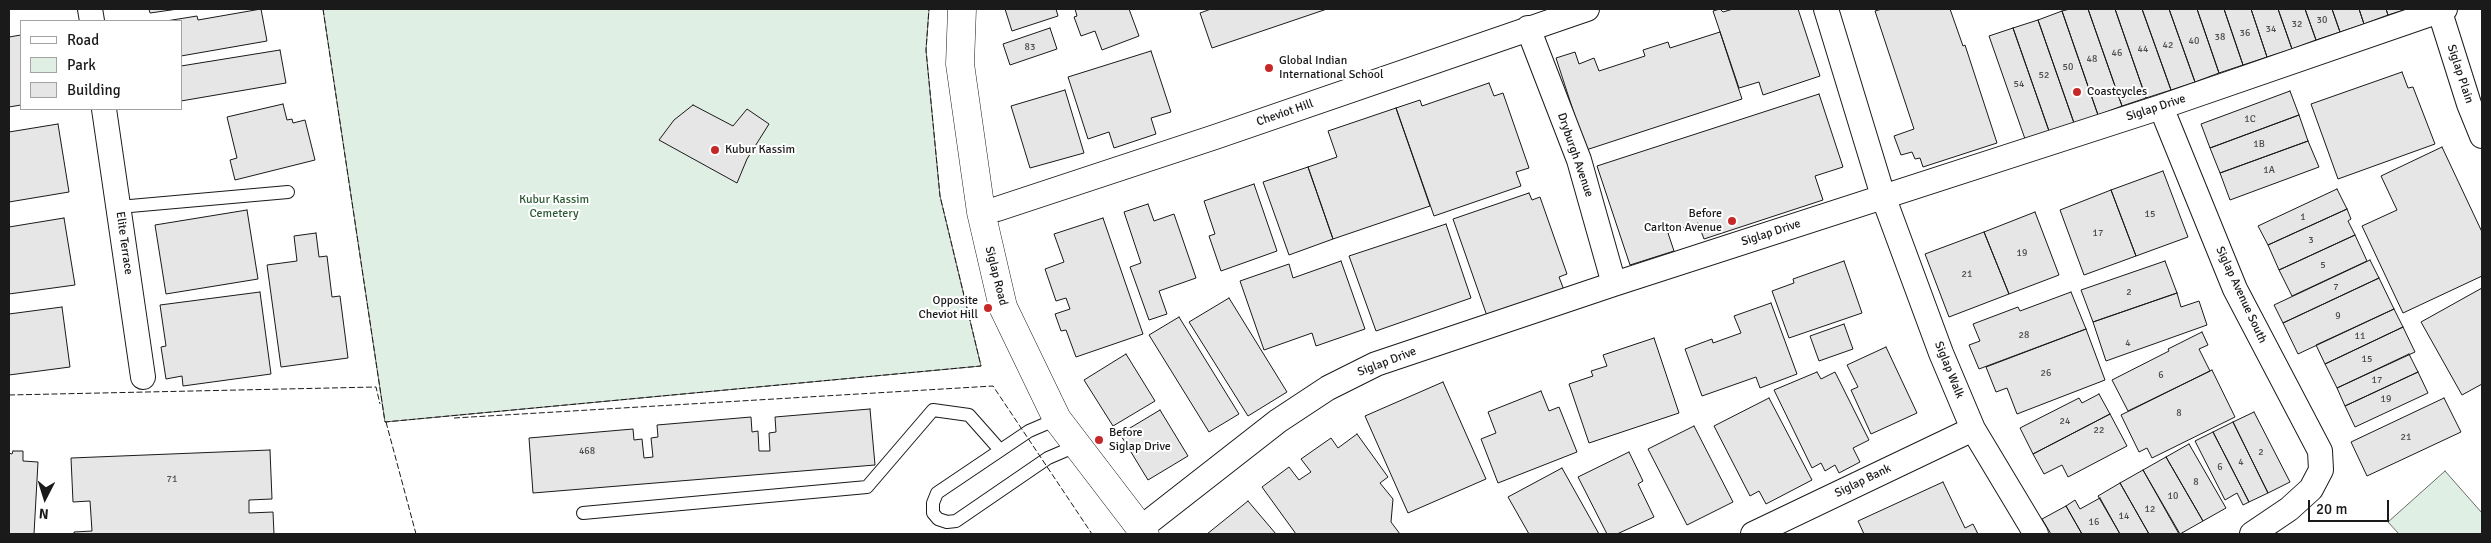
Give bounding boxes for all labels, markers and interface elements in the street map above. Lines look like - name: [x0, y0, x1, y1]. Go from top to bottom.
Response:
- house number: 30: [2317, 14, 2327, 26]
- house number: 32: [2292, 18, 2302, 30]
- legend: [20, 20, 182, 110]
- house number: 34: [2266, 23, 2276, 35]
- house number: 36: [2240, 27, 2250, 39]
- text: Road: [67, 31, 99, 49]
- house number: 38: [2215, 31, 2225, 43]
- house number: 40: [2189, 35, 2199, 47]
- house number: 42: [2163, 39, 2173, 51]
- house number: 83: [1025, 41, 1035, 53]
- house number: 44: [2138, 43, 2148, 55]
- street label: Siglap Plain: [2444, 43, 2476, 105]
- house number: 46: [2112, 47, 2122, 59]
- house number: 48: [2087, 53, 2097, 65]
- place label: Global Indian International School: [1279, 54, 1384, 82]
- text: Park: [67, 56, 96, 74]
- house number: 50: [2063, 61, 2073, 73]
- marker: Global Indian International School: [1263, 62, 1275, 74]
- house number: 52: [2039, 69, 2049, 81]
- house number: 54: [2014, 78, 2024, 90]
- text: Building: [67, 81, 121, 99]
- place label: Coastcycles: [2087, 85, 2147, 99]
- marker: Coastcycles: [2071, 86, 2083, 98]
- street label: Siglap Drive: [2124, 92, 2188, 124]
- street label: Cheviot Hill: [1255, 97, 1315, 129]
- street label: Dryburgh Avenue: [1554, 111, 1596, 199]
- house number: 1C: [2244, 113, 2256, 125]
- house number: 1B: [2253, 138, 2265, 150]
- place label: Kubur Kassim: [725, 143, 795, 157]
- marker: Kubur Kassim: [709, 144, 721, 156]
- house number: 1A: [2263, 164, 2275, 176]
- park label: Kubur Kassim Cemetery: [519, 193, 589, 221]
- place label: Before Carlton Avenue: [1644, 207, 1722, 235]
- house number: 15: [2145, 208, 2155, 220]
- street label: Elite Terrace: [112, 211, 136, 275]
- house number: 1: [2300, 211, 2306, 223]
- marker: Before Carlton Avenue: [1726, 215, 1738, 227]
- street label: Siglap Drive: [1739, 217, 1803, 249]
- house number: 17: [2093, 227, 2103, 239]
- house number: 3: [2308, 234, 2314, 246]
- street label: Siglap Avenue South: [2212, 244, 2270, 346]
- street label: Siglap Road: [982, 245, 1010, 307]
- house number: 19: [2017, 247, 2027, 259]
- house number: 5: [2320, 259, 2326, 271]
- house number: 21: [1962, 268, 1972, 280]
- house number: 7: [2333, 281, 2339, 293]
- house number: 2: [2126, 286, 2132, 298]
- place label: Opposite Cheviot Hill: [919, 294, 978, 322]
- marker: Opposite Cheviot Hill: [982, 302, 994, 314]
- house number: 9: [2335, 310, 2341, 322]
- house number: 28: [2019, 329, 2029, 341]
- house number: 11: [2355, 330, 2365, 342]
- house number: 4: [2125, 337, 2131, 349]
- street label: Siglap Walk: [1931, 339, 1967, 401]
- street label: Siglap Drive: [1356, 344, 1418, 380]
- house number: 15: [2362, 353, 2372, 365]
- house number: 26: [2041, 367, 2051, 379]
- house number: 6: [2158, 369, 2164, 381]
- house number: 17: [2372, 374, 2382, 386]
- house number: 19: [2381, 393, 2391, 405]
- house number: 8: [2176, 407, 2182, 419]
- house number: 24: [2060, 415, 2070, 427]
- house number: 22: [2094, 424, 2104, 436]
- place label: Before Siglap Drive: [1109, 426, 1171, 454]
- house number: 21: [2401, 431, 2411, 443]
- marker: Before Siglap Drive: [1093, 434, 1105, 446]
- house number: 468: [579, 445, 595, 457]
- house number: 2: [2258, 446, 2264, 458]
- house number: 4: [2238, 456, 2244, 468]
- street label: Siglap Bank: [1833, 461, 1893, 501]
- house number: 6: [2217, 461, 2223, 473]
- north arrow: [20, 473, 70, 523]
- house number: 71: [167, 473, 177, 485]
- house number: 8: [2193, 476, 2199, 488]
- house number: 10: [2168, 490, 2178, 502]
- scale bar: [2311, 490, 2392, 522]
- text: 20 m: [2316, 500, 2347, 518]
- house number: 12: [2145, 503, 2155, 515]
- text: N: [38, 505, 49, 522]
- house number: 14: [2119, 510, 2129, 522]
- house number: 16: [2089, 516, 2099, 528]

